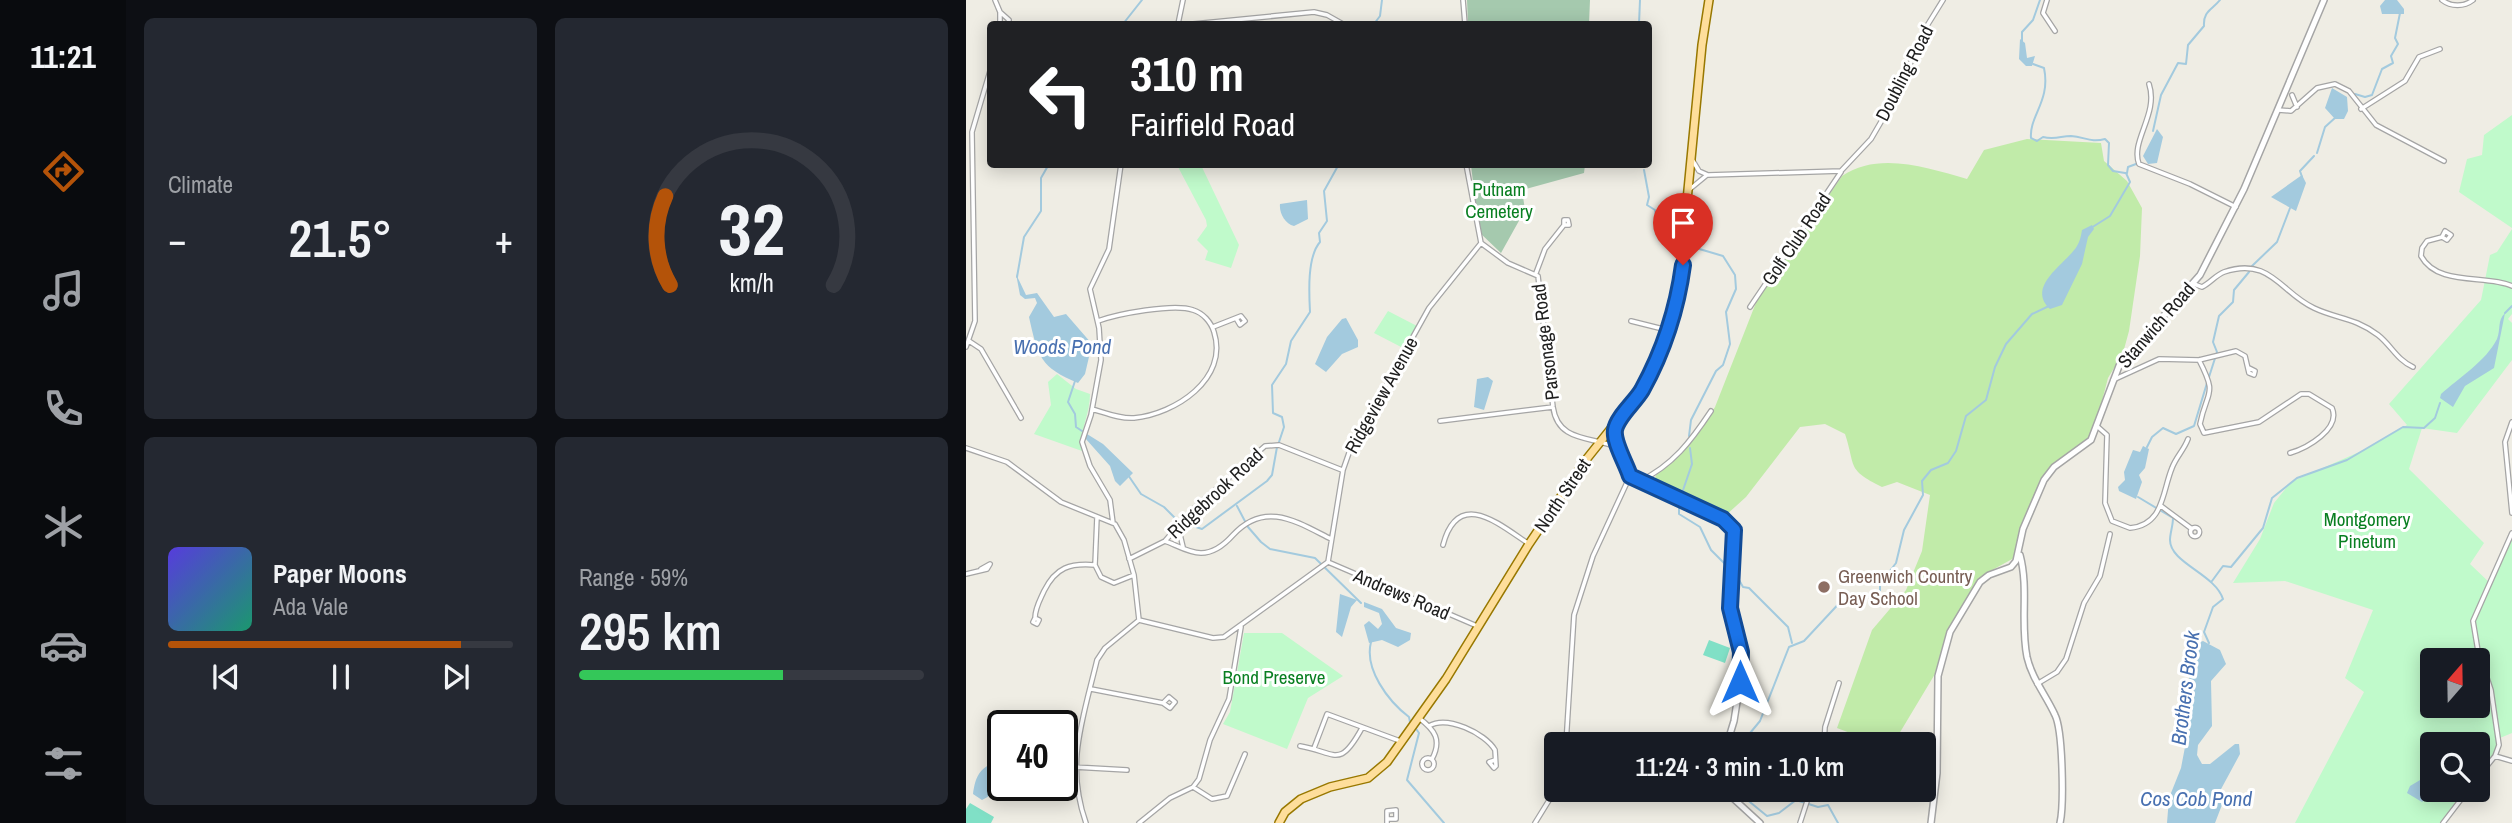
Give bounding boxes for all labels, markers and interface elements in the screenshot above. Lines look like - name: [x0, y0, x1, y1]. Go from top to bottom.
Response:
- street label: Doubling Road: [1869, 21, 1939, 125]
- text: 11:21: [30, 35, 96, 78]
- text: 310 m: [1130, 40, 1244, 106]
- icon: left: [1015, 49, 1106, 140]
- text: Fairfield Road: [1130, 103, 1295, 146]
- icon: directions: [39, 147, 88, 196]
- text: Climate: [168, 169, 233, 200]
- park label: Putnam Cemetery: [1465, 176, 1533, 224]
- text: 32: [718, 180, 785, 278]
- street label: Golf Club Road: [1755, 188, 1837, 290]
- pin: [1653, 193, 1713, 265]
- text: 21.5°: [289, 203, 392, 273]
- icon: arrive: [1664, 204, 1702, 242]
- text: −: [168, 214, 186, 265]
- text: +: [495, 214, 513, 265]
- text: km/h: [729, 265, 774, 299]
- icon: music: [39, 266, 88, 315]
- street label: Stanwich Road: [2112, 277, 2200, 373]
- street label: Parsonage Road: [1525, 282, 1565, 402]
- water label: Woods Pond: [1013, 332, 1112, 361]
- street label: Ridgeview Avenue: [1338, 332, 1424, 458]
- icon: phone: [39, 384, 88, 433]
- street label: Ridgebrook Road: [1161, 442, 1269, 544]
- street label: North Street: [1528, 452, 1597, 537]
- icon: climate: [39, 502, 88, 551]
- park label: Montgomery Pinetum: [2324, 506, 2410, 554]
- text: Paper Moons: [273, 556, 407, 591]
- text: Range · 59%: [579, 562, 688, 593]
- street label: Andrews Road: [1349, 562, 1454, 626]
- place label: Greenwich Country Day School: [1838, 563, 1972, 611]
- marker: Greenwich Country Day School: [1816, 579, 1832, 595]
- text: Ada Vale: [273, 591, 348, 622]
- text: 295 km: [579, 596, 722, 666]
- icon: car: [39, 621, 88, 670]
- water label: Brothers Brook: [2164, 628, 2207, 747]
- position arrow: [1703, 645, 1777, 719]
- north arrow: [2420, 648, 2490, 718]
- map controls: [2420, 648, 2490, 802]
- icon: previous: [207, 658, 245, 696]
- icon: pause: [322, 658, 360, 696]
- icon: next: [437, 658, 475, 696]
- park label: Bond Preserve: [1222, 664, 1326, 690]
- speed limit sign: 40: [987, 710, 1078, 801]
- button: search: [2420, 732, 2490, 802]
- icon: filters: [39, 739, 88, 788]
- text: 11:24 · 3 min · 1.0 km: [1636, 749, 1844, 784]
- water label: Cos Cob Pond: [2140, 784, 2252, 813]

